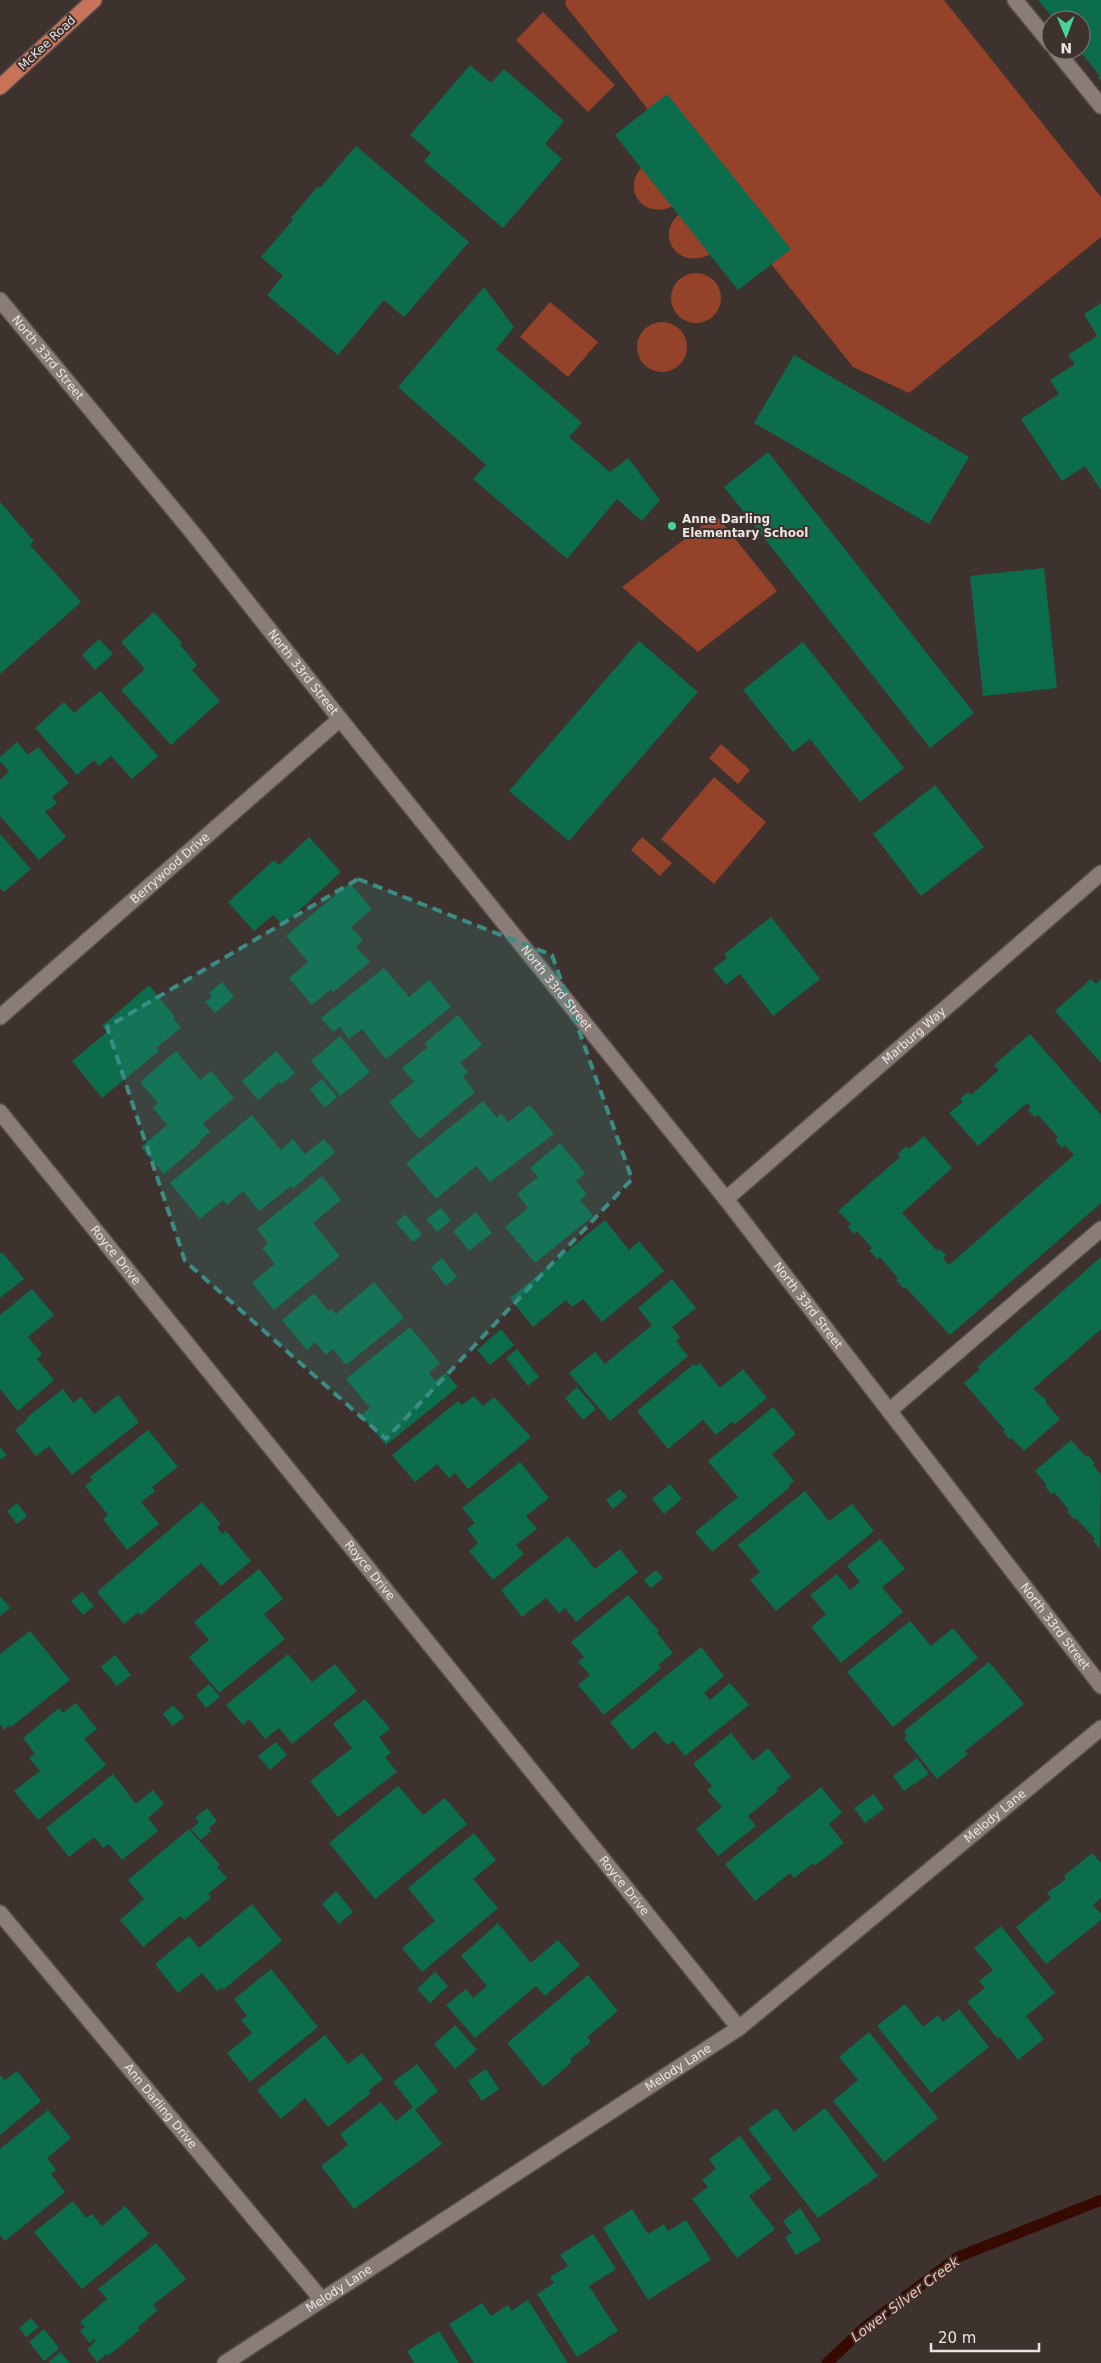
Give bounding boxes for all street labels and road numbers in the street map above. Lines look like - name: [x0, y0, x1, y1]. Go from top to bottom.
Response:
- street label: McKee Road: [16, 13, 78, 73]
- street label: North 33rd Street: [9, 313, 87, 403]
- street label: North 33rd Street: [265, 627, 341, 718]
- street label: Berrywood Drive: [128, 830, 212, 906]
- street label: North 33rd Street: [518, 943, 595, 1034]
- street label: Marburg Way: [879, 1004, 949, 1067]
- street label: Royce Drive: [87, 1223, 144, 1288]
- street label: North 33rd Street: [770, 1259, 846, 1352]
- street label: Royce Drive: [342, 1538, 398, 1603]
- street label: North 33rd Street: [1017, 1580, 1093, 1673]
- street label: Melody Lane: [961, 1786, 1029, 1846]
- street label: Royce Drive: [596, 1853, 652, 1918]
- street label: Melody Lane: [643, 2041, 714, 2094]
- street label: Ann Darling Drive: [121, 2060, 200, 2151]
- street label: Melody Lane: [303, 2262, 375, 2315]

